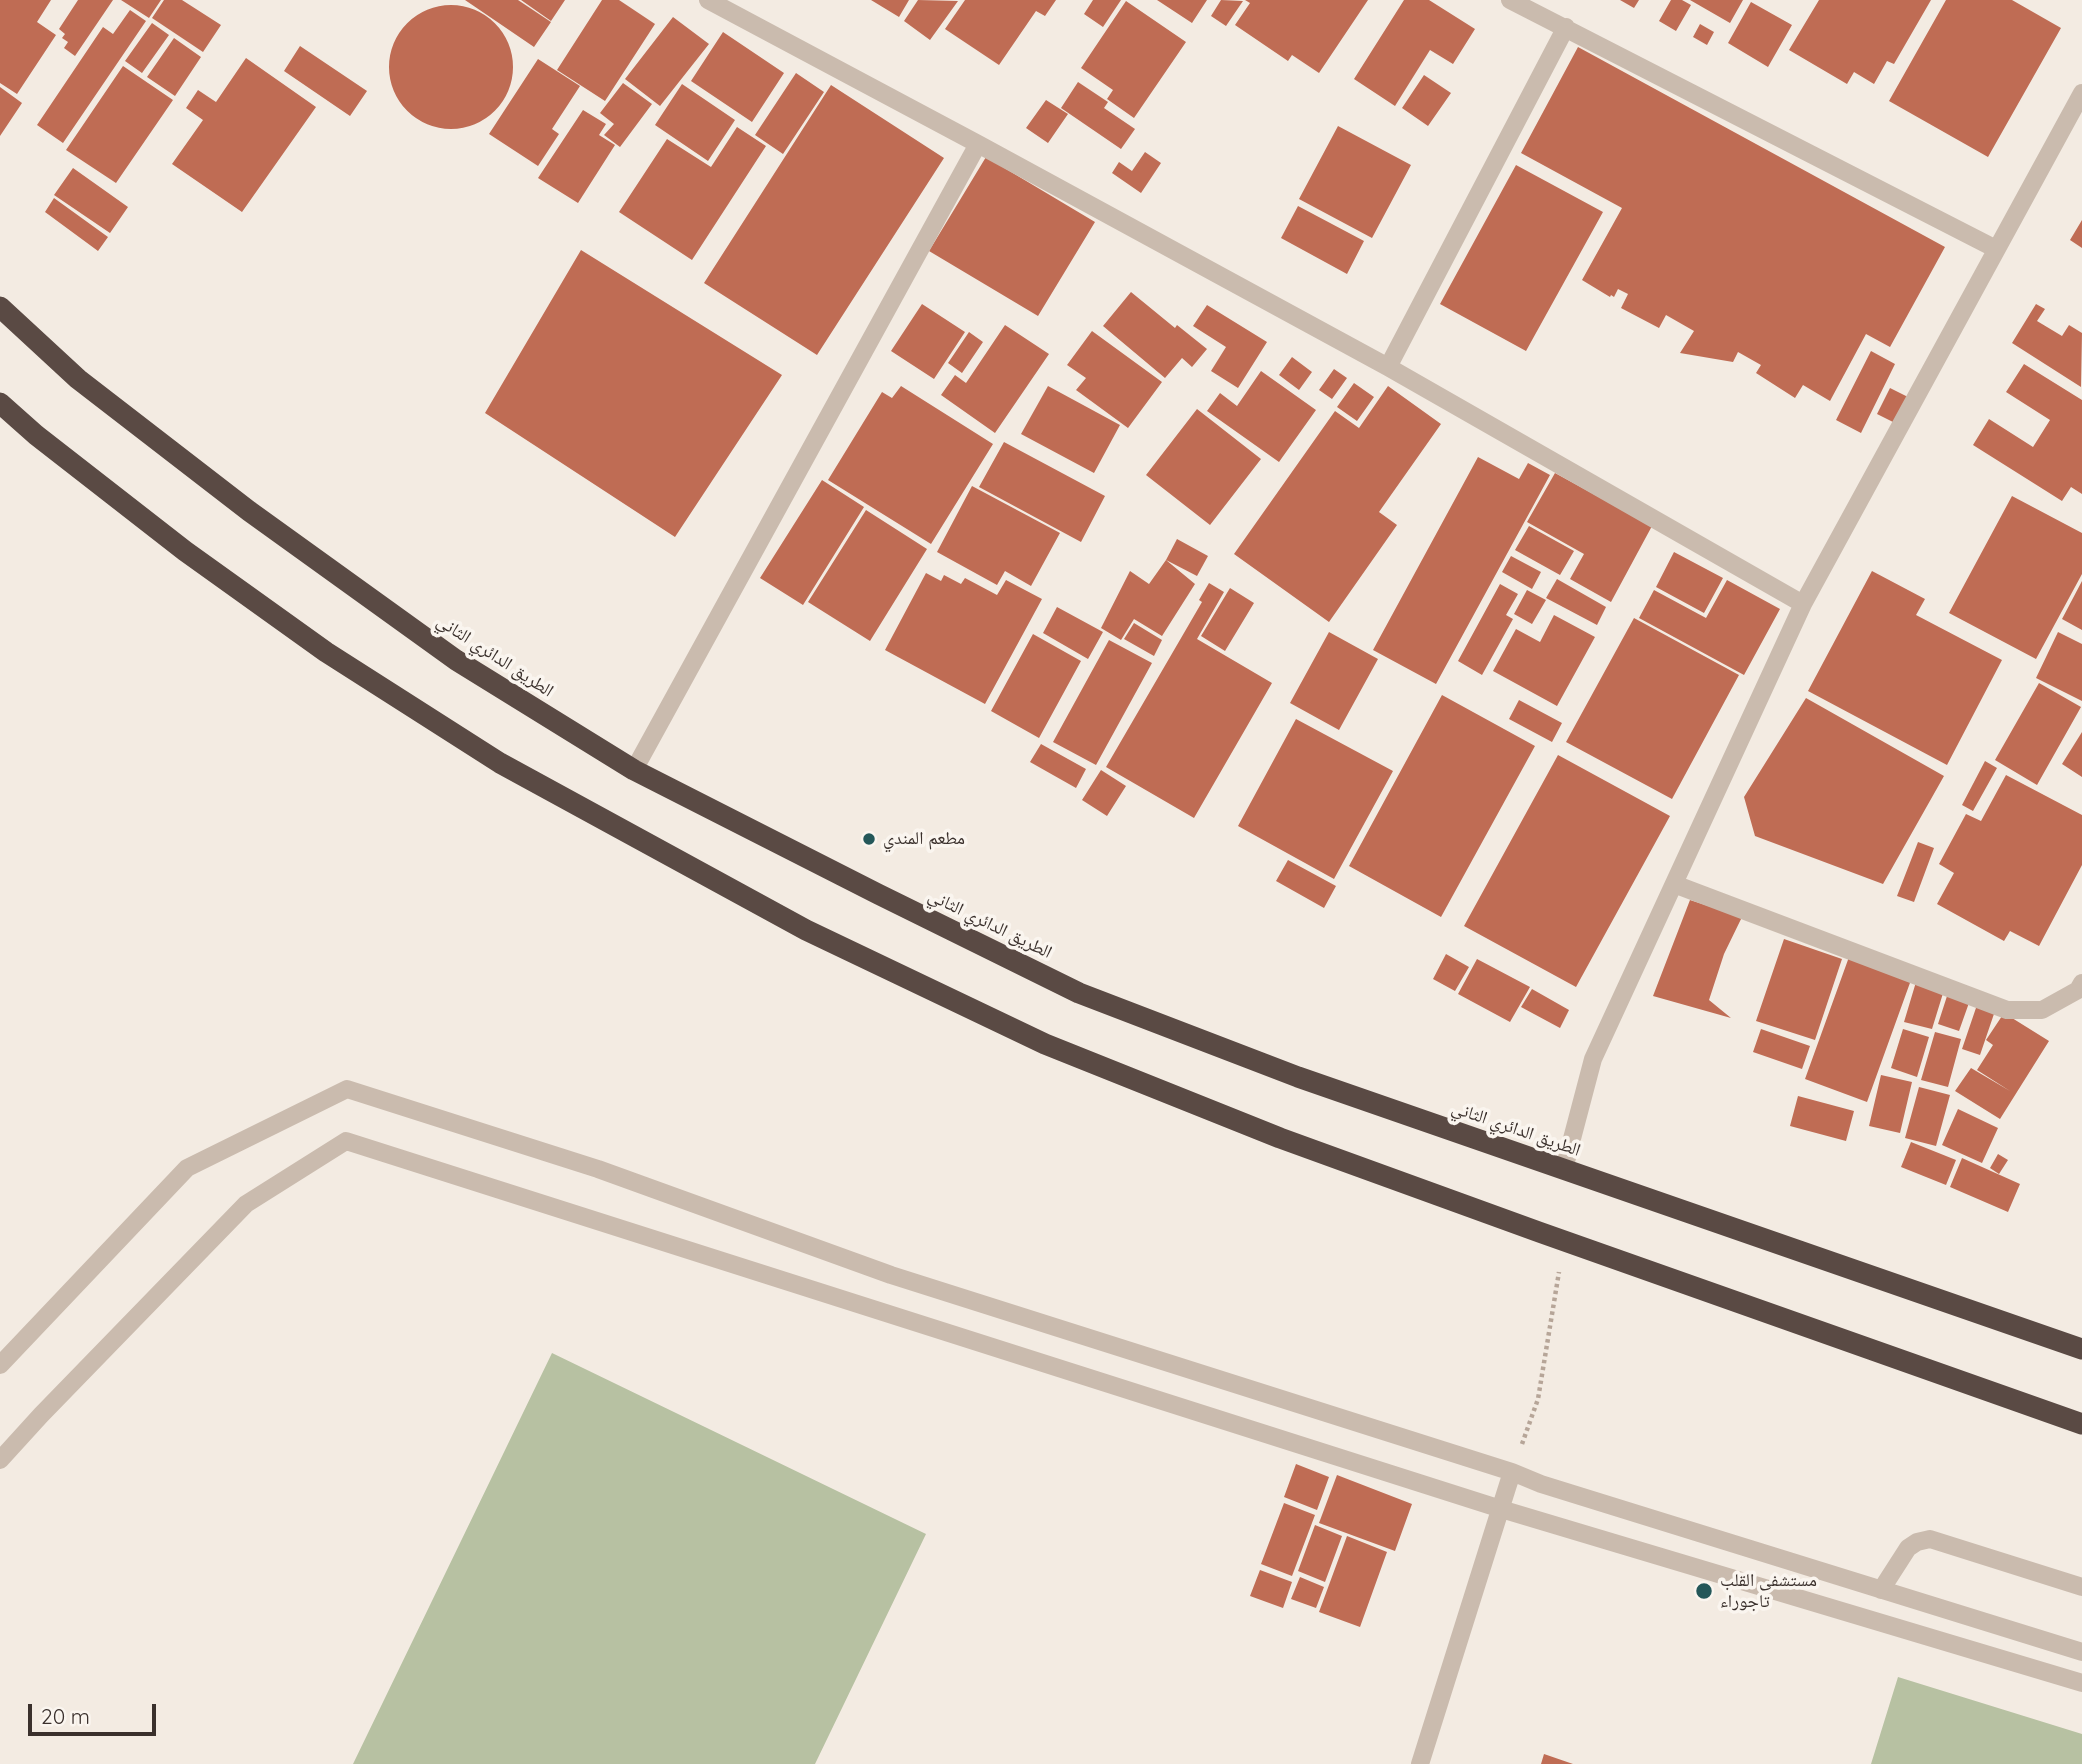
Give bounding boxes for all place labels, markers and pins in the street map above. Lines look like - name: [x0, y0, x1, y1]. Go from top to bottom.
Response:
- place label: مطعم المندي: [883, 828, 965, 850]
- marker: مطعم المندي: [861, 831, 877, 847]
- place label: مستشفى القلب تاجوراء: [1720, 1570, 1817, 1612]
- marker: مستشفى القلب تاجوراء: [1694, 1581, 1714, 1601]

